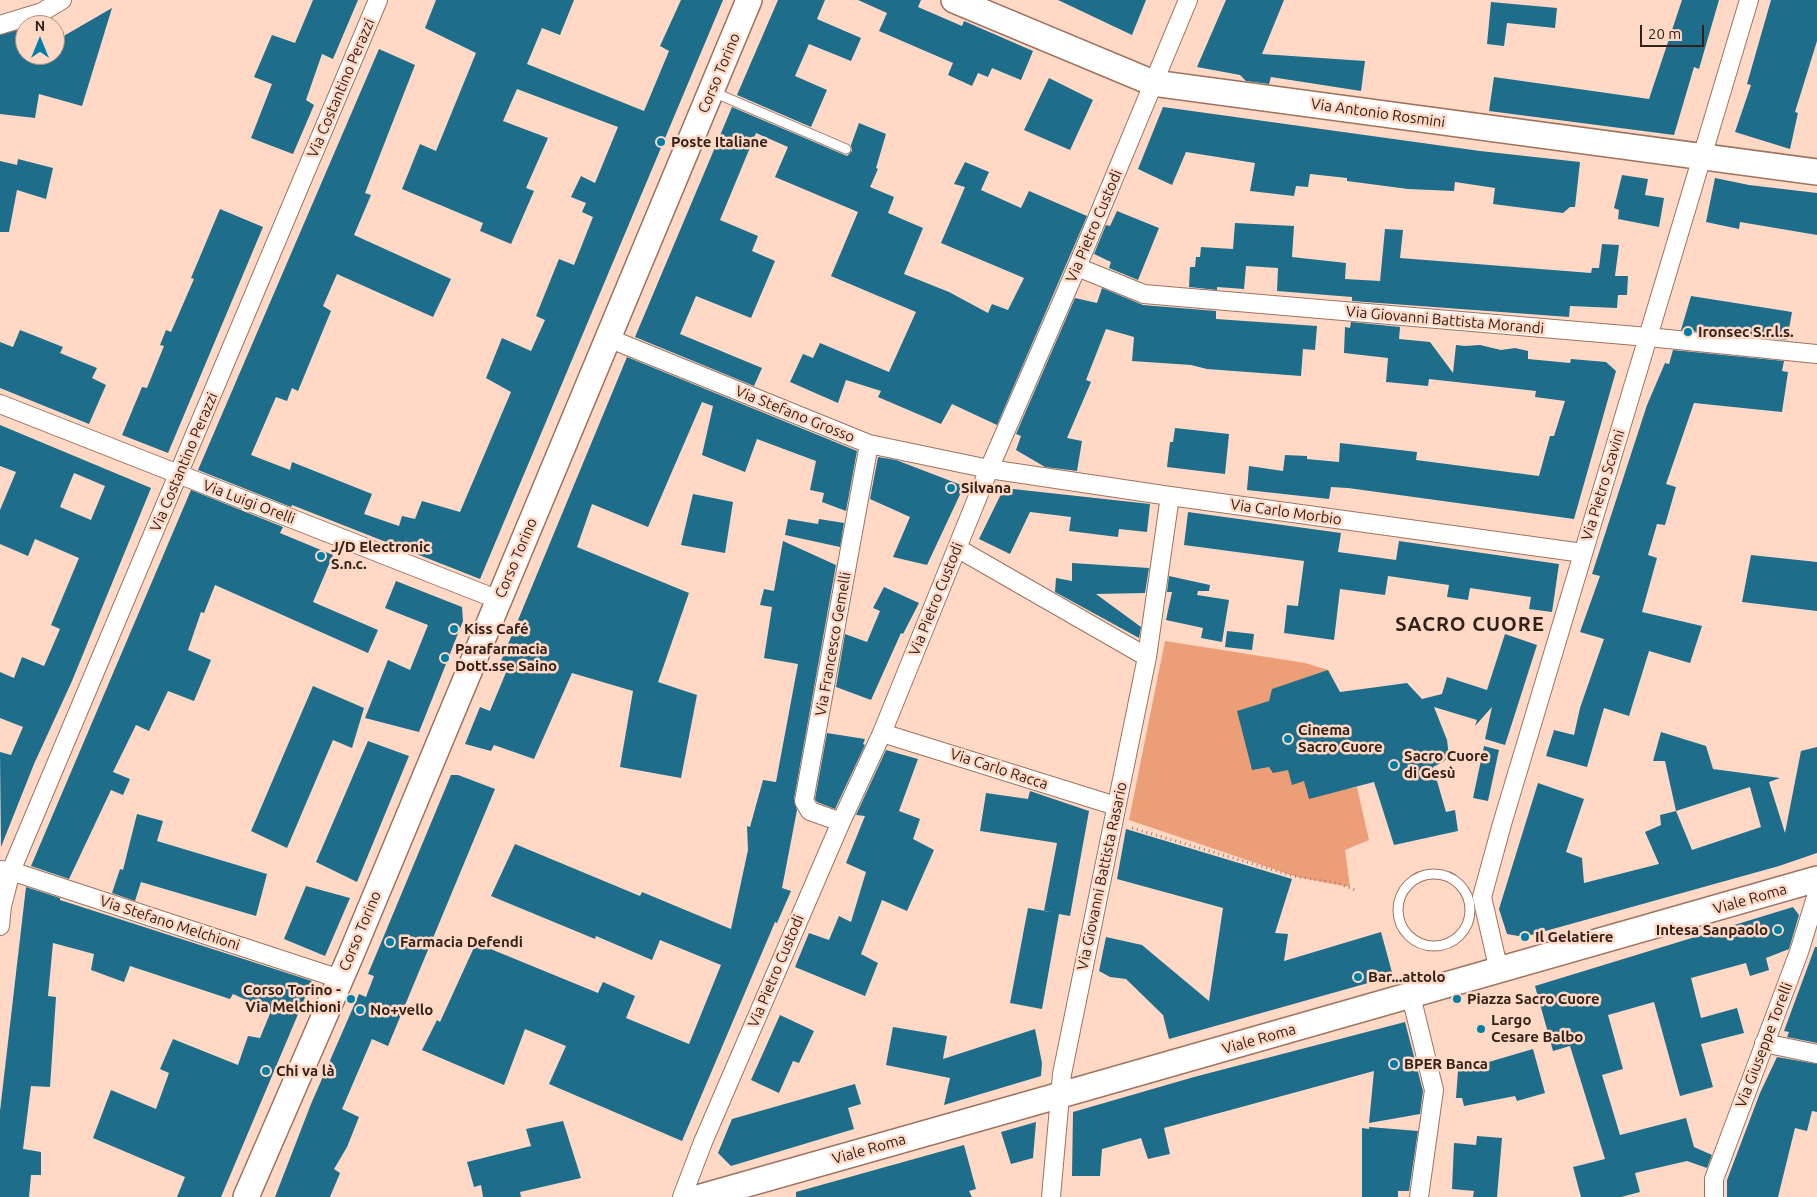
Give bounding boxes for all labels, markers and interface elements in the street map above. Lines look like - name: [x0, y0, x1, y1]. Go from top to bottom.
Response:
- north arrow: [15, 15, 65, 65]
- scale bar: [1642, 15, 1706, 47]
- street label: Via Costantino Perazzi: [304, 16, 378, 160]
- text: N: [35, 18, 45, 34]
- text: 20 m: [1648, 25, 1681, 42]
- street label: Corso Torino: [694, 30, 744, 116]
- street label: Via Antonio Rosmini: [1310, 95, 1446, 131]
- place label: Poste Italiane: [671, 133, 768, 151]
- marker: Poste Italiane: [655, 136, 667, 148]
- street label: Via Pietro Custodi: [1062, 167, 1126, 285]
- street label: Via Giovanni Battista Morandi: [1345, 302, 1545, 338]
- place label: Ironsec S.r.l.s.: [1698, 323, 1794, 341]
- marker: Ironsec S.r.l.s.: [1682, 326, 1694, 338]
- street label: Via Stefano Grosso: [733, 382, 857, 446]
- street label: Via Costantino Perazzi: [147, 390, 221, 534]
- street label: Via Pietro Scavini: [1578, 427, 1628, 543]
- street label: Via Luigi Orelli: [200, 476, 298, 528]
- place label: Silvana: [961, 479, 1011, 497]
- marker: Silvana: [945, 482, 957, 494]
- street label: Via Carlo Morbio: [1229, 495, 1343, 529]
- street label: Corso Torino: [491, 515, 541, 601]
- place label: J/D Electronic S.n.c.: [331, 538, 430, 573]
- street label: Via Pietro Custodi: [905, 540, 967, 658]
- marker: J/D Electronic S.n.c.: [315, 550, 327, 562]
- street label: Via Francesco Gemelli: [811, 570, 855, 718]
- district label: SACRO CUORE: [1394, 612, 1546, 636]
- place label: Kiss Café: [464, 620, 529, 638]
- marker: Kiss Café: [448, 623, 460, 635]
- place label: Parafarmacia Dott.sse Saino: [455, 640, 557, 675]
- marker: Parafarmacia Dott.sse Saino: [439, 652, 451, 664]
- place label: Cinema Sacro Cuore: [1298, 721, 1383, 756]
- marker: Cinema Sacro Cuore: [1282, 733, 1294, 745]
- street label: Via Carlo Racca: [948, 745, 1050, 793]
- place label: Sacro Cuore di Gesù: [1404, 747, 1489, 782]
- marker: Sacro Cuore di Gesù: [1388, 759, 1400, 771]
- street label: Via Giovanni Battista Rasario: [1073, 780, 1131, 972]
- street label: Viale Roma: [1711, 880, 1789, 918]
- street label: Corso Torino: [335, 888, 385, 974]
- street label: Via Stefano Melchioni: [98, 892, 242, 954]
- street label: Via Pietro Custodi: [744, 912, 808, 1030]
- place label: Intesa Sanpaolo: [1656, 921, 1768, 939]
- marker: Intesa Sanpaolo: [1772, 924, 1784, 936]
- place label: Il Gelatiere: [1535, 928, 1613, 946]
- marker: Il Gelatiere: [1519, 931, 1531, 943]
- place label: Farmacia Defendi: [400, 933, 523, 951]
- marker: Farmacia Defendi: [384, 936, 396, 948]
- place label: Bar...attolo: [1368, 968, 1446, 986]
- marker: Bar...attolo: [1352, 971, 1364, 983]
- street label: Via Giuseppe Torelli: [1732, 980, 1796, 1110]
- place label: Corso Torino - Via Melchioni: [243, 981, 341, 1016]
- place label: Piazza Sacro Cuore: [1467, 990, 1600, 1008]
- marker: Corso Torino - Via Melchioni: [345, 993, 357, 1005]
- marker: Piazza Sacro Cuore: [1451, 993, 1463, 1005]
- place label: No+vello: [370, 1001, 433, 1019]
- marker: No+vello: [354, 1004, 366, 1016]
- place label: Largo Cesare Balbo: [1491, 1011, 1583, 1046]
- street label: Viale Roma: [1220, 1020, 1298, 1058]
- marker: Largo Cesare Balbo: [1475, 1023, 1487, 1035]
- place label: BPER Banca: [1404, 1055, 1488, 1073]
- marker: BPER Banca: [1388, 1058, 1400, 1070]
- place label: Chi va là: [276, 1062, 335, 1080]
- marker: Chi va là: [260, 1065, 272, 1077]
- street label: Viale Roma: [830, 1130, 908, 1168]

